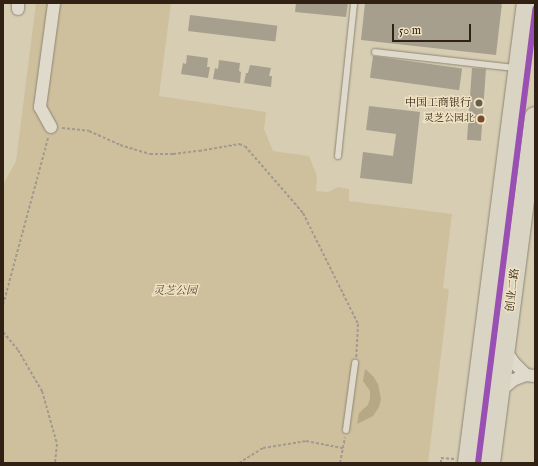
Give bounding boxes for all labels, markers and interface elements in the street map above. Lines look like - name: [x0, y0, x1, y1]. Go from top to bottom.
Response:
- scale bar: [394, 16, 473, 42]
- text: 50 m: [399, 23, 421, 38]
- place label: 中国工商银行: [405, 96, 471, 110]
- marker: 中国工商银行: [474, 98, 484, 108]
- place label: 灵芝公园北: [424, 113, 474, 125]
- marker: 灵芝公园北: [476, 114, 486, 124]
- street label: 创业二路: [504, 267, 522, 313]
- park label: 灵芝公园: [153, 284, 197, 298]

